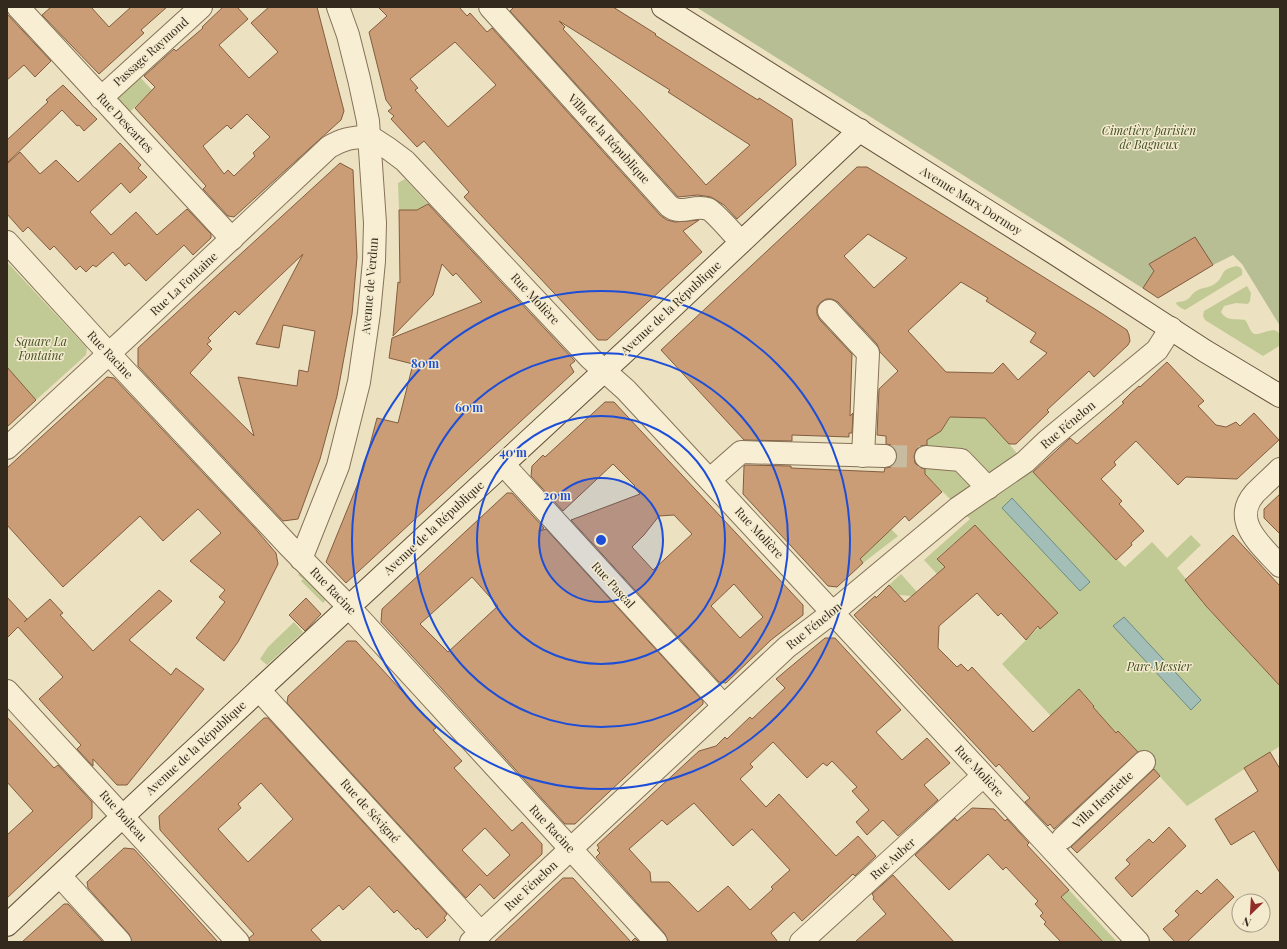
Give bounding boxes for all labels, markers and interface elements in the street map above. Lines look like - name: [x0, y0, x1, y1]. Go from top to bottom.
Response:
- street label: Passage Raymond: [109, 13, 191, 89]
- street label: Rue Descartes: [94, 89, 158, 156]
- street label: Villa de la République: [564, 89, 654, 187]
- park label: Cimetière parisien de Bagneux: [1102, 122, 1196, 152]
- street label: Avenue Marx Dormoy: [917, 162, 1025, 238]
- street label: Avenue de Verdun: [357, 237, 381, 336]
- street label: Rue La Fontaine: [146, 248, 221, 319]
- street label: Avenue de la République: [616, 257, 724, 359]
- street label: Rue Molière: [508, 269, 564, 327]
- street label: Rue Racine: [84, 327, 137, 382]
- park label: Square La Fontaine: [14, 333, 67, 363]
- text: 80 m: [411, 355, 439, 371]
- street label: Rue Fénelon: [1037, 397, 1098, 452]
- text: 60 m: [455, 399, 483, 415]
- text: 40 m: [499, 444, 527, 460]
- street label: Avenue de la République: [379, 477, 487, 579]
- text: 20 m: [543, 487, 571, 503]
- street label: Rue Molière: [732, 503, 788, 561]
- centre of rings: [594, 533, 608, 547]
- street label: Rue Pascal: [589, 558, 639, 611]
- street label: Rue Racine: [307, 563, 360, 617]
- street label: Rue Fénelon: [782, 598, 844, 652]
- park label: Parc Messier: [1126, 658, 1192, 674]
- street label: Avenue de la République: [141, 697, 249, 799]
- street label: Rue Molière: [952, 741, 1008, 799]
- street label: Villa Henriette: [1068, 767, 1136, 832]
- street label: Rue de Sévigné: [338, 775, 404, 846]
- street label: Rue Boileau: [96, 786, 151, 844]
- street label: Rue Racine: [526, 801, 579, 856]
- street label: Rue Auber: [866, 833, 919, 883]
- street label: Rue Fénelon: [500, 857, 560, 914]
- north arrow: [1231, 893, 1271, 933]
- text: N: [1240, 914, 1253, 931]

